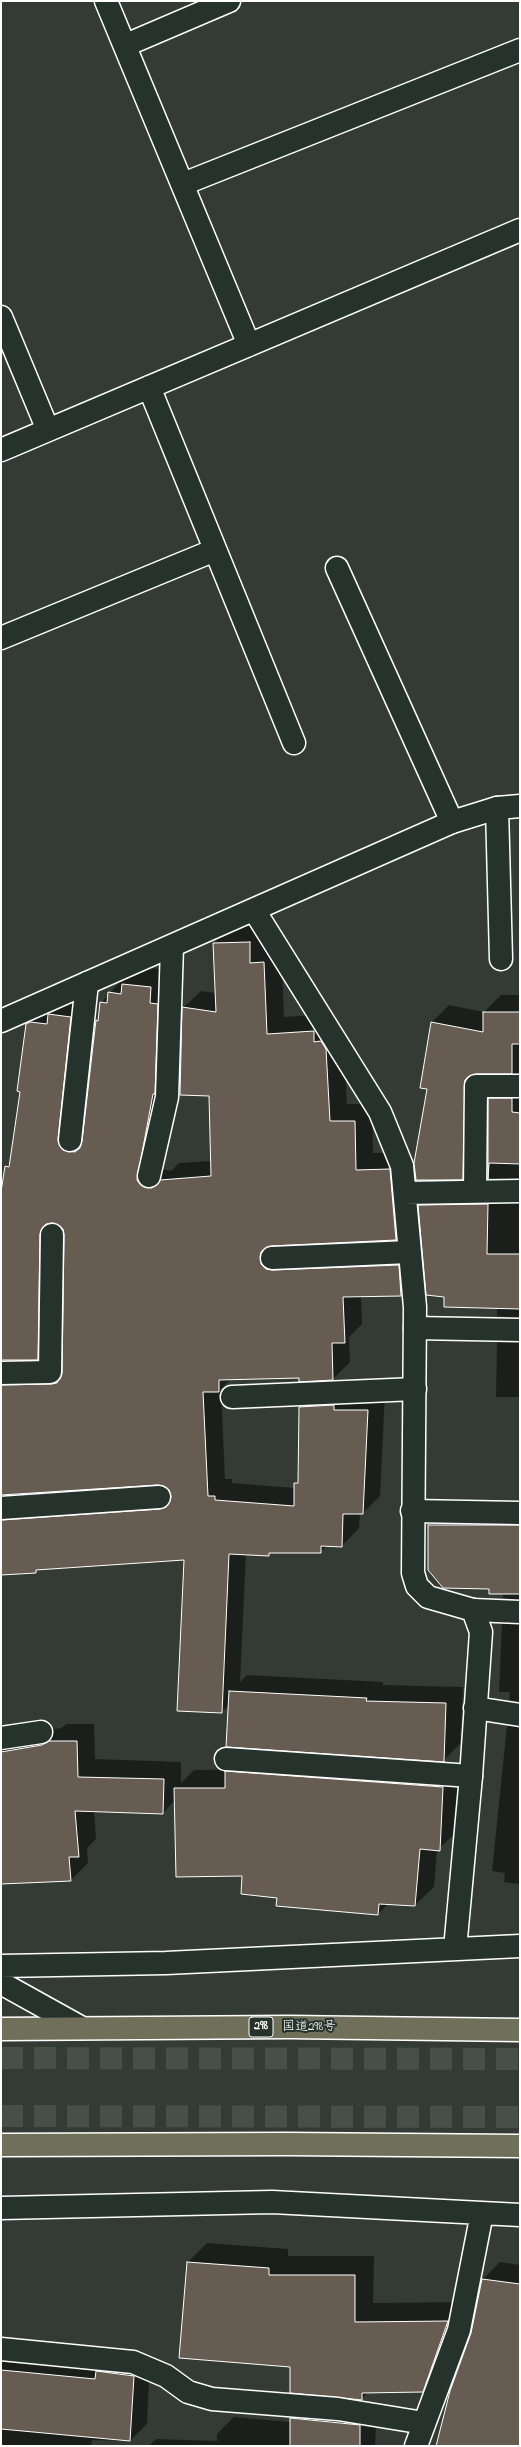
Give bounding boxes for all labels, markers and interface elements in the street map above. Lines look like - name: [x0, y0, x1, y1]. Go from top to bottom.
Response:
- road number: 298: [249, 2017, 273, 2037]
- street label: 国道298号: [282, 2020, 336, 2036]

